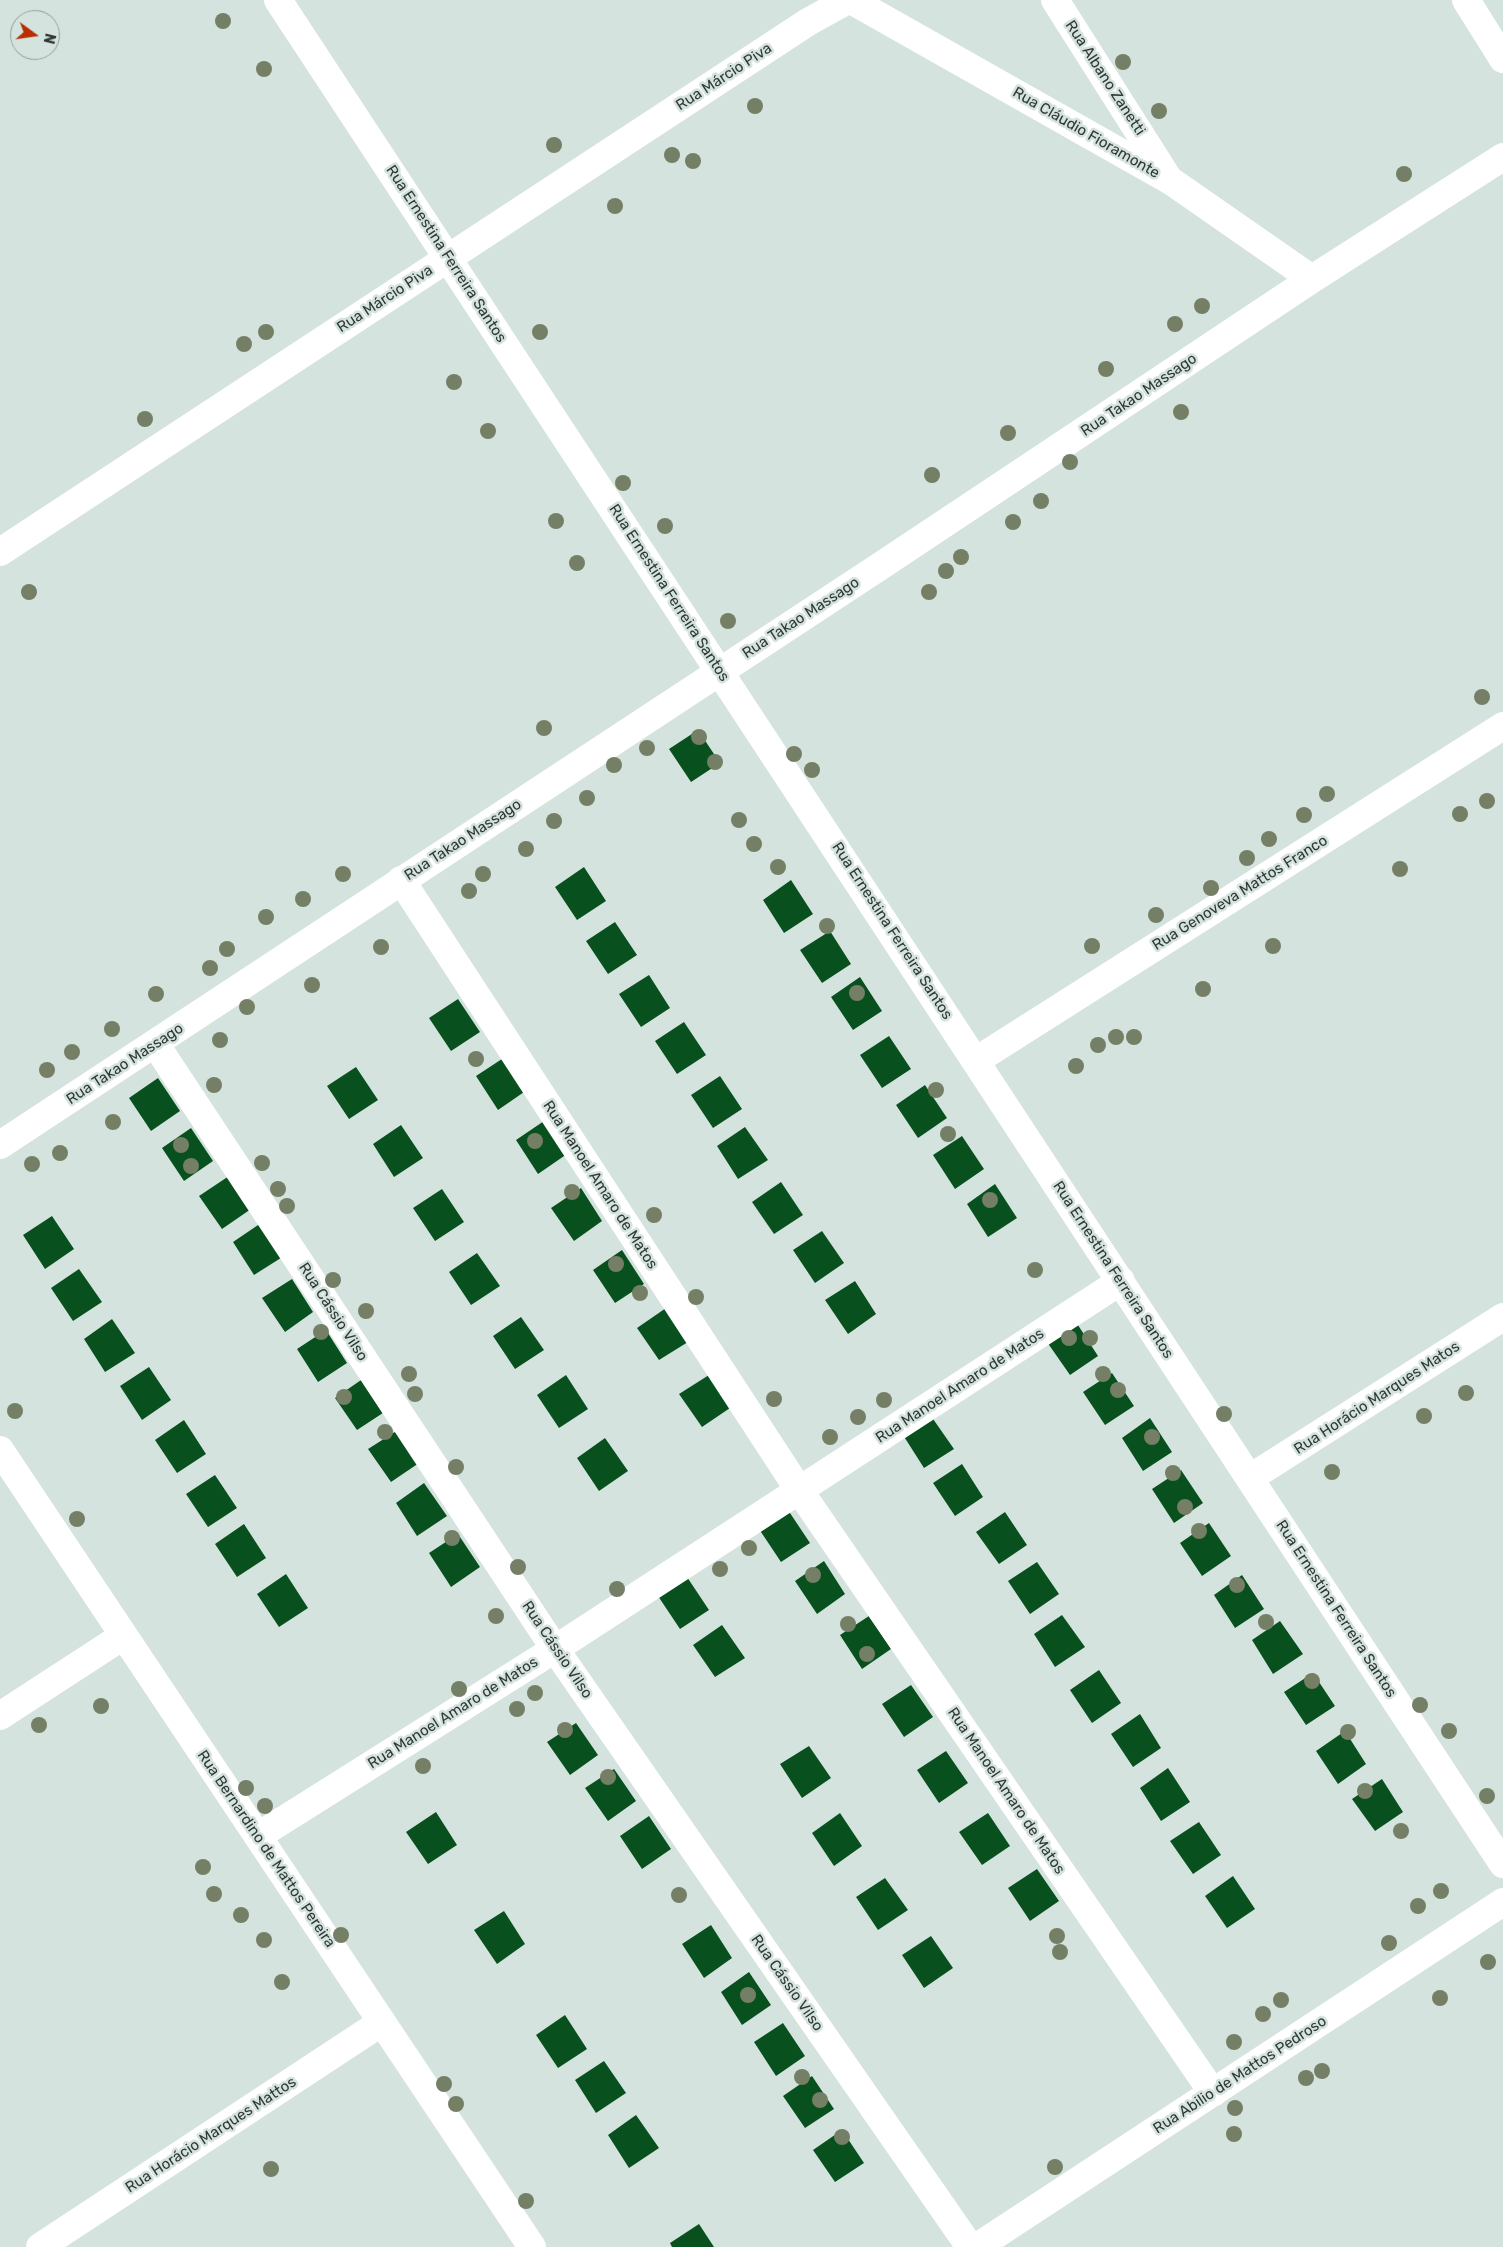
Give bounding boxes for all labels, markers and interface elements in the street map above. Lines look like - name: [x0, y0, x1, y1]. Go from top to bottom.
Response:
- north arrow: [10, 10, 60, 60]
- street label: Rua Albano Zanetti: [1061, 17, 1149, 139]
- text: N: [40, 32, 59, 45]
- street label: Rua Márcio Piva: [673, 39, 775, 115]
- street label: Rua Cláudio Fioramonte: [1009, 84, 1163, 182]
- street label: Rua Ernestina Ferreira Santos: [382, 162, 510, 346]
- street label: Rua Márcio Piva: [334, 261, 436, 337]
- street label: Rua Takao Massago: [1078, 350, 1200, 440]
- street label: Rua Ernestina Ferreira Santos: [605, 501, 733, 685]
- street label: Rua Takao Massago: [739, 573, 863, 663]
- street label: Rua Takao Massago: [401, 795, 525, 885]
- street label: Rua Genoveva Mattos Franco: [1149, 832, 1331, 954]
- street label: Rua Ernestina Ferreira Santos: [828, 839, 956, 1023]
- street label: Rua Takao Massago: [63, 1019, 187, 1109]
- street label: Rua Manoel Amaro de Matos: [539, 1097, 661, 1273]
- street label: Rua Ernestina Ferreira Santos: [1049, 1178, 1177, 1362]
- street label: Rua Cássio Vilso: [295, 1259, 371, 1365]
- street label: Rua Manoel Amaro de Matos: [872, 1325, 1048, 1447]
- street label: Rua Horácio Marques Matos: [1291, 1338, 1463, 1458]
- street label: Rua Ernestina Ferreira Santos: [1272, 1517, 1400, 1701]
- street label: Rua Cássio Vilso: [518, 1598, 596, 1702]
- street label: Rua Manoel Amaro de Matos: [365, 1653, 541, 1773]
- street label: Rua Manoel Amaro de Matos: [943, 1704, 1069, 1878]
- street label: Rua Bernardino de Mattos Pereira: [193, 1747, 339, 1951]
- street label: Rua Cássio Vilso: [747, 1931, 827, 2035]
- street label: Rua Abilio de Mattos Pedroso: [1150, 2012, 1330, 2138]
- street label: Rua Horácio Marques Mattos: [122, 2073, 300, 2197]

